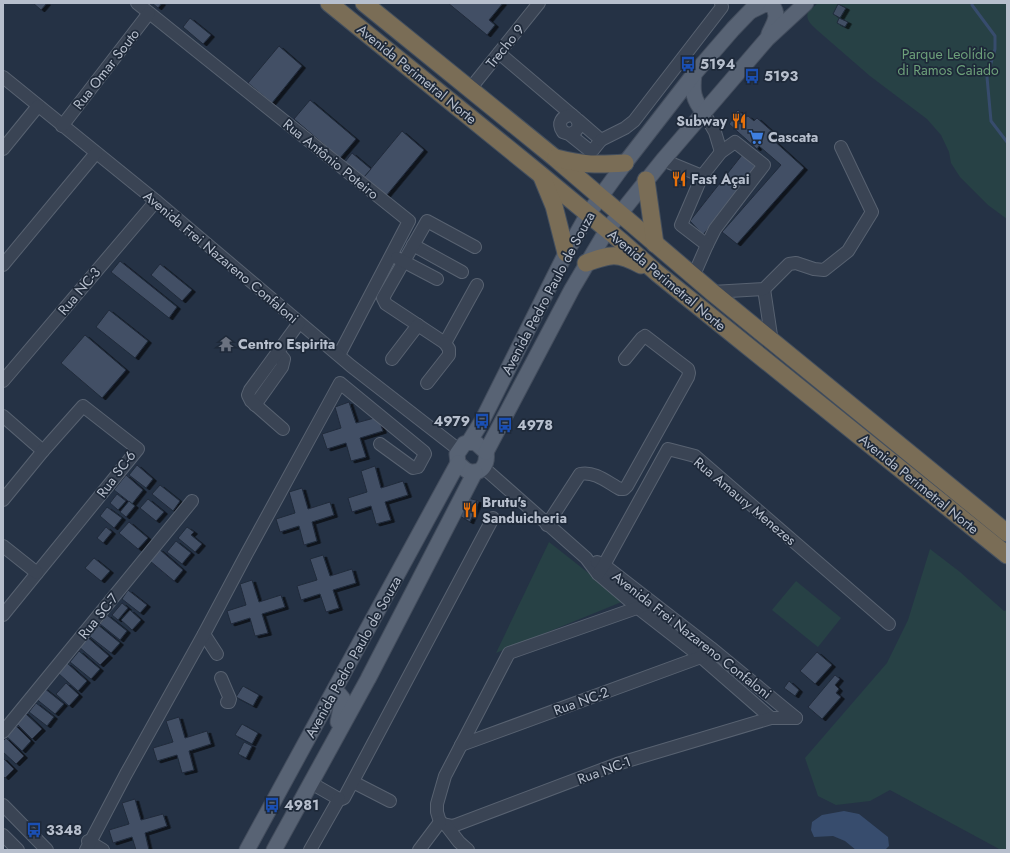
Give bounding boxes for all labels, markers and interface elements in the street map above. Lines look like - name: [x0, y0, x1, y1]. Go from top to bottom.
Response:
- street label: Avenida Perimetral Norte: [353, 19, 481, 129]
- street label: Trecho 9: [481, 20, 529, 72]
- street label: Rua Omar Souto: [68, 24, 144, 114]
- park label: Parque Leolídio di Ramos Caiado: [897, 44, 999, 80]
- place label: 5194: [700, 54, 736, 74]
- bus stop icon: 5194: [679, 55, 697, 73]
- place label: 5193: [764, 66, 799, 86]
- bus stop icon: 5193: [743, 67, 761, 85]
- place label: Subway: [676, 111, 728, 131]
- restaurant icon: Subway: [730, 112, 748, 130]
- street label: Rua Antônio Poteiro: [279, 114, 383, 204]
- place label: Cascata: [768, 127, 818, 147]
- supermarket icon: Cascata: [747, 128, 765, 146]
- place label: Fast Açai: [691, 169, 750, 189]
- restaurant icon: Fast Açai: [670, 170, 688, 188]
- street label: Avenida Frei Nazareno Confaloni: [139, 186, 303, 328]
- street label: Avenida Pedro Paulo de Souza: [496, 208, 600, 378]
- street label: Avenida Perimetral Norte: [604, 225, 730, 335]
- street label: Rua NC-3: [53, 262, 105, 319]
- place label: Centro Espirita: [238, 334, 335, 354]
- temple icon: Centro Espirita: [217, 335, 235, 353]
- place label: 4979: [433, 411, 470, 431]
- bus stop icon: 4979: [473, 412, 491, 430]
- place label: 4978: [517, 415, 553, 435]
- bus stop icon: 4978: [496, 416, 514, 434]
- street label: Avenida Perimetral Norte: [855, 429, 983, 539]
- street label: Rua SC-6: [92, 446, 140, 502]
- street label: Rua Amaury Menezes: [690, 452, 801, 550]
- place label: Brutu's Sanduicheria: [482, 492, 567, 528]
- restaurant icon: Brutu's Sanduicheria: [461, 501, 479, 519]
- street label: Avenida Frei Nazareno Confaloni: [608, 567, 776, 703]
- street label: Avenida Pedro Paulo de Souza: [300, 573, 406, 741]
- street label: Rua SC-7: [73, 588, 123, 643]
- street label: Rua NC-2: [551, 682, 611, 720]
- street label: Rua NC-1: [574, 751, 634, 789]
- place label: 4981: [284, 795, 319, 815]
- bus stop icon: 4981: [263, 796, 281, 814]
- place label: 3348: [46, 820, 82, 840]
- bus stop icon: 3348: [25, 821, 43, 839]

